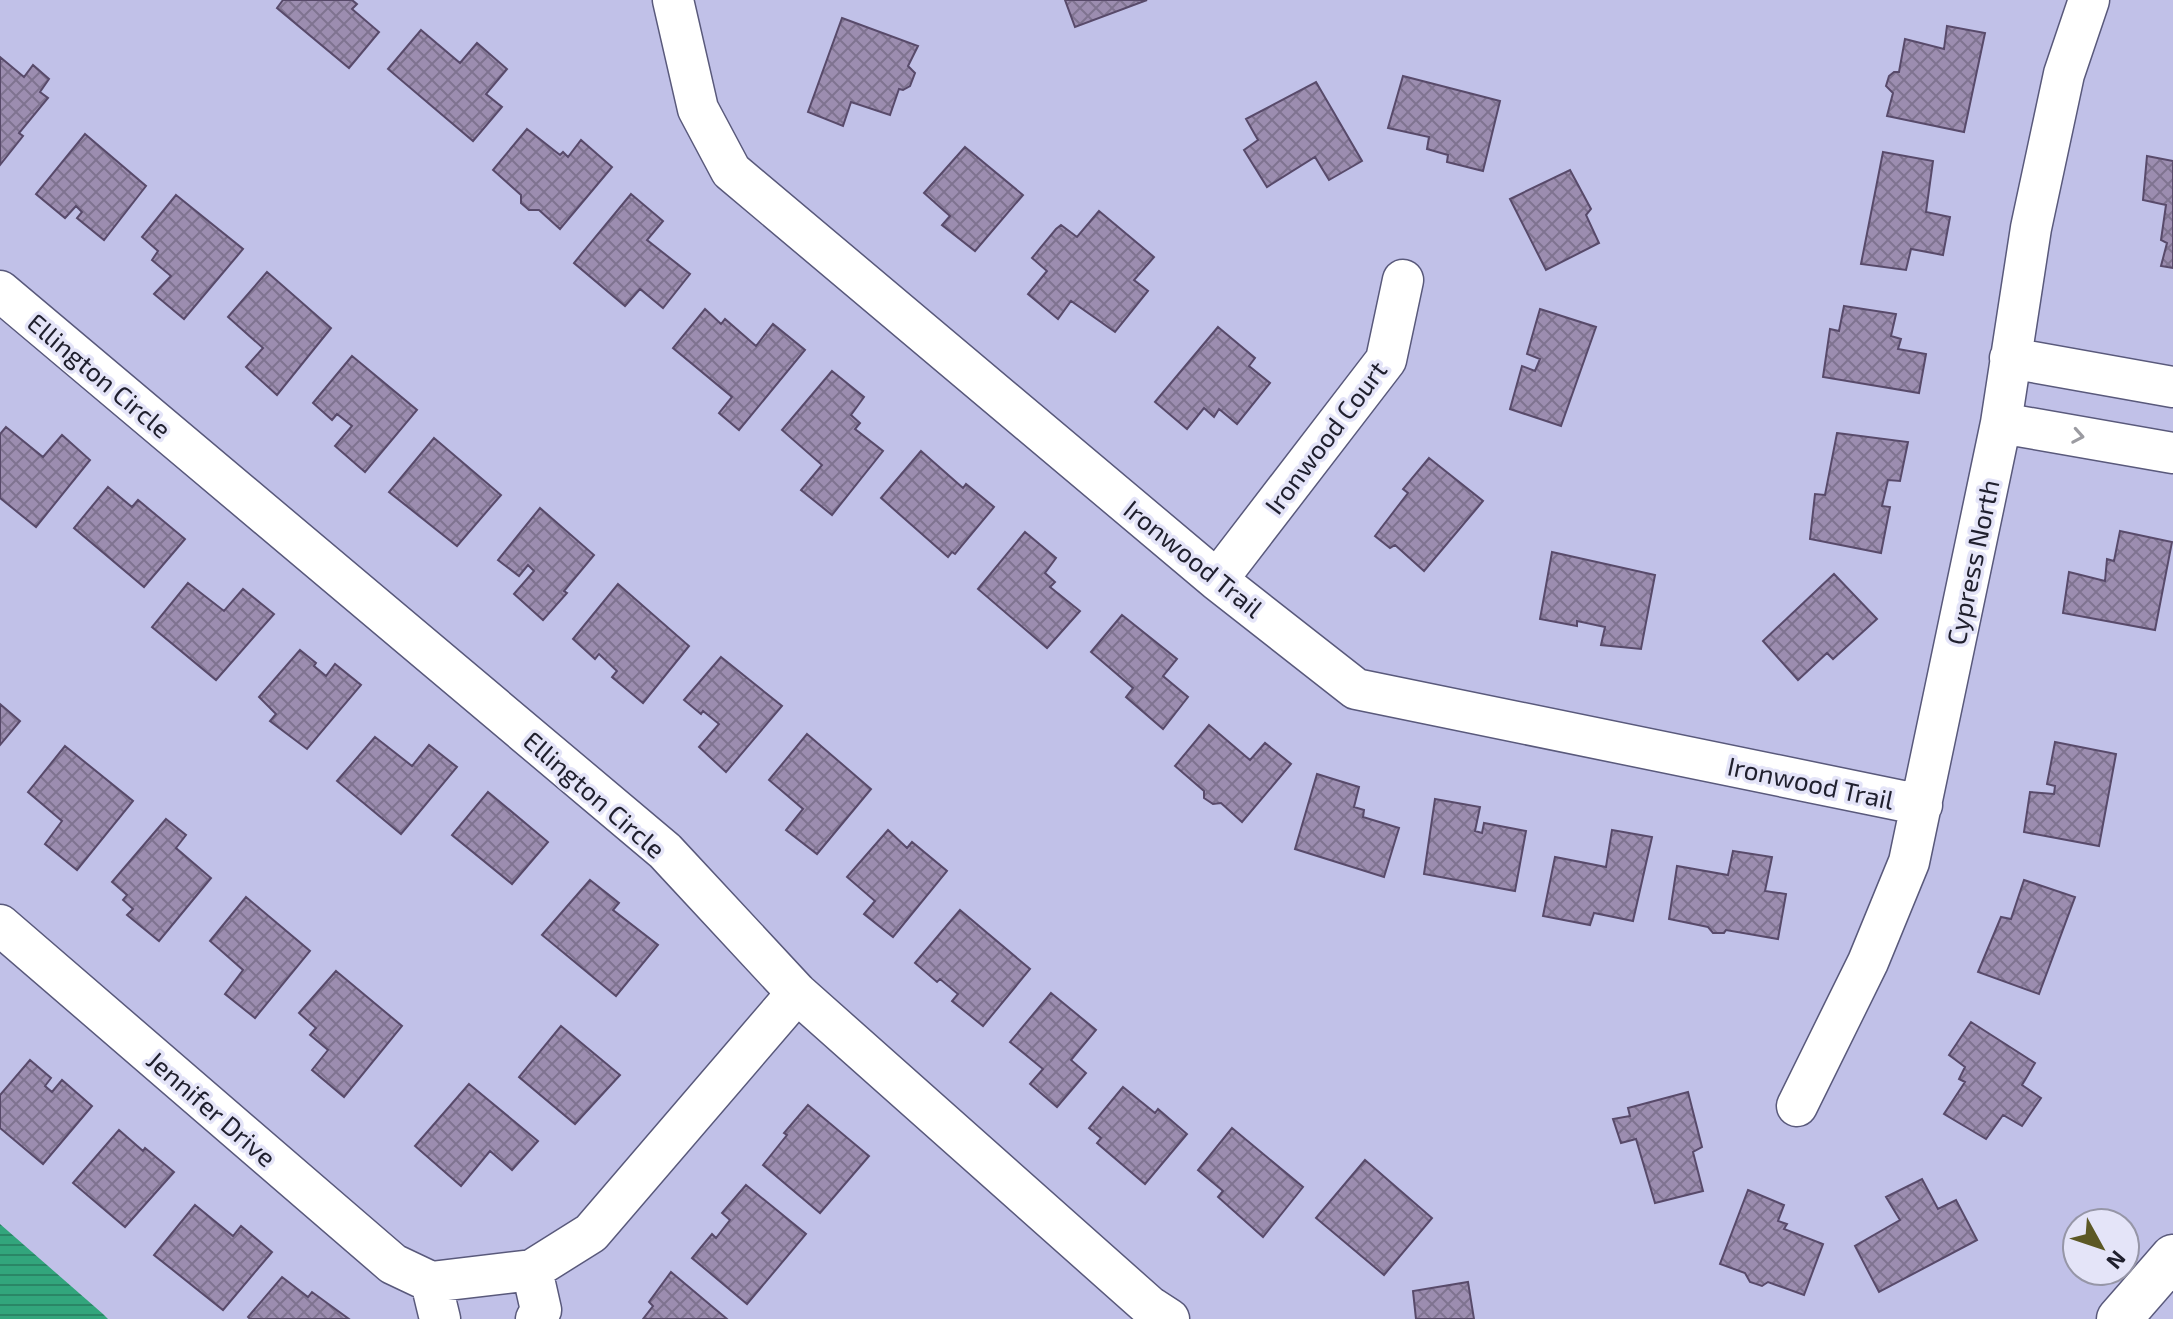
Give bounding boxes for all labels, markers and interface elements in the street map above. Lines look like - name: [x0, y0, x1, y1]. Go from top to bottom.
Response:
- street label: Ellington Circle: [22, 306, 178, 444]
- street label: Ironwood Court: [1258, 354, 1393, 519]
- one-way arrow: [2071, 427, 2085, 444]
- street label: Cypress North: [1939, 476, 2005, 648]
- street label: Ironwood Trail: [1118, 493, 1270, 623]
- street label: Ellington Circle: [518, 724, 672, 864]
- street label: Ironwood Trail: [1725, 749, 1897, 815]
- street label: Jennifer Drive: [141, 1044, 283, 1172]
- north arrow: [2061, 1207, 2141, 1287]
- text: N: [2102, 1246, 2132, 1275]

